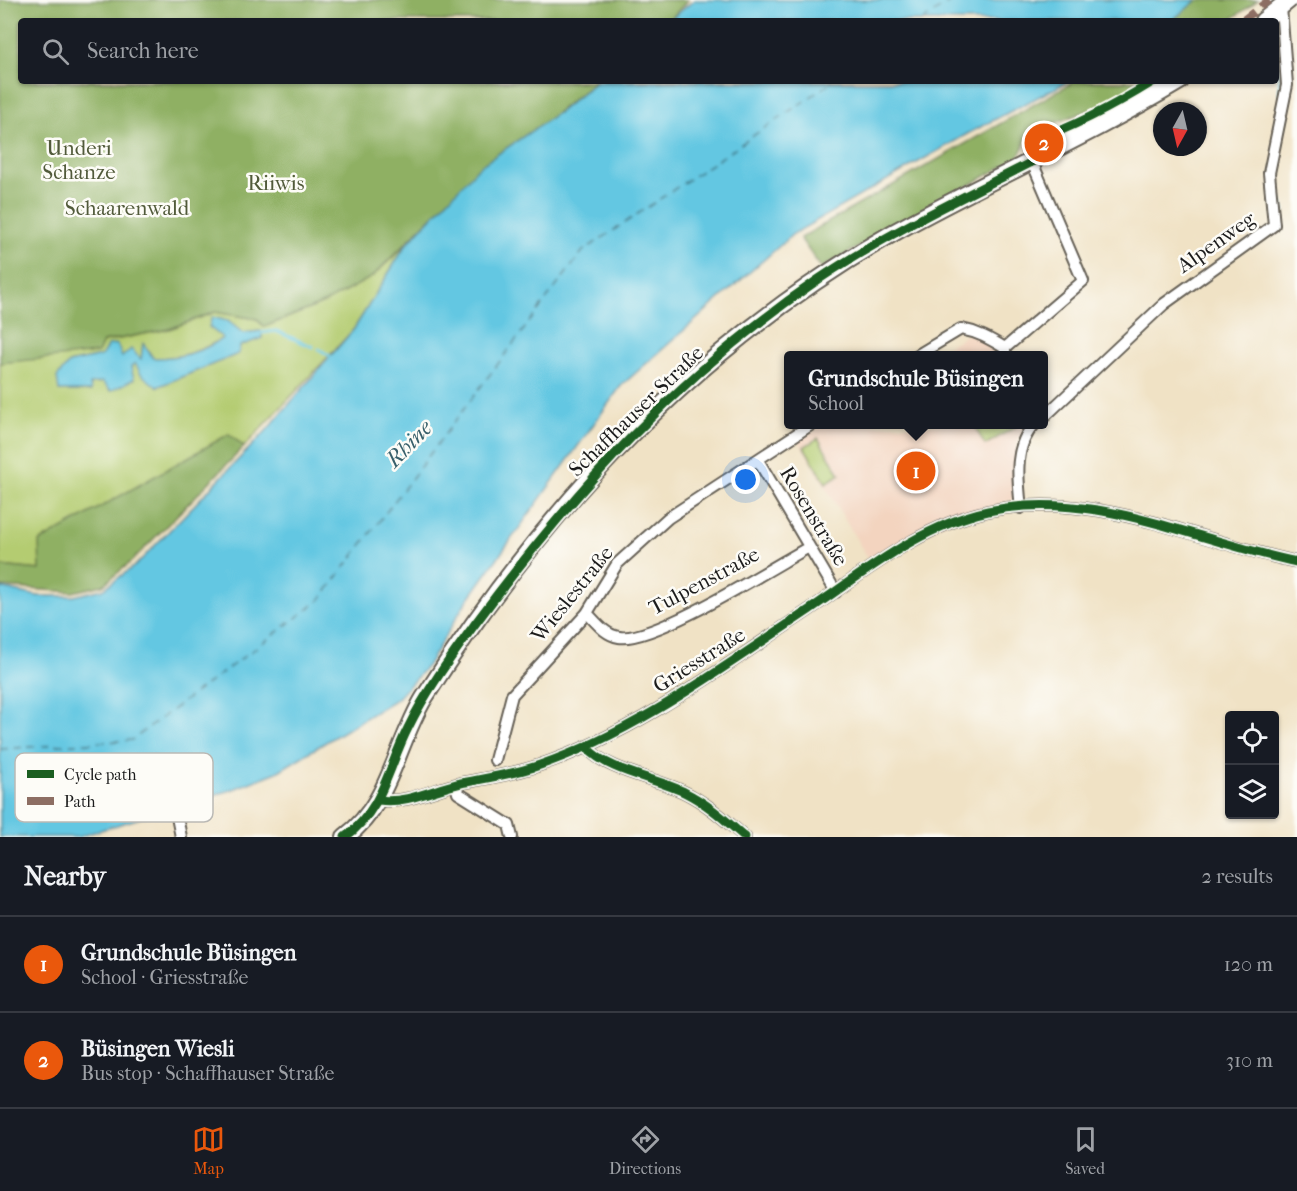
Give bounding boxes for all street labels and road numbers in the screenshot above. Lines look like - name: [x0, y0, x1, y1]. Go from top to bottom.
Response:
- street label: Alpenweg: [1172, 206, 1260, 278]
- street label: Schaffhauser Straße: [564, 341, 708, 481]
- street label: Rosenstraße: [775, 462, 853, 570]
- street label: Wieslestraße: [525, 541, 618, 648]
- street label: Tulpenstraße: [645, 542, 763, 620]
- street label: Griesstraße: [649, 622, 749, 698]

